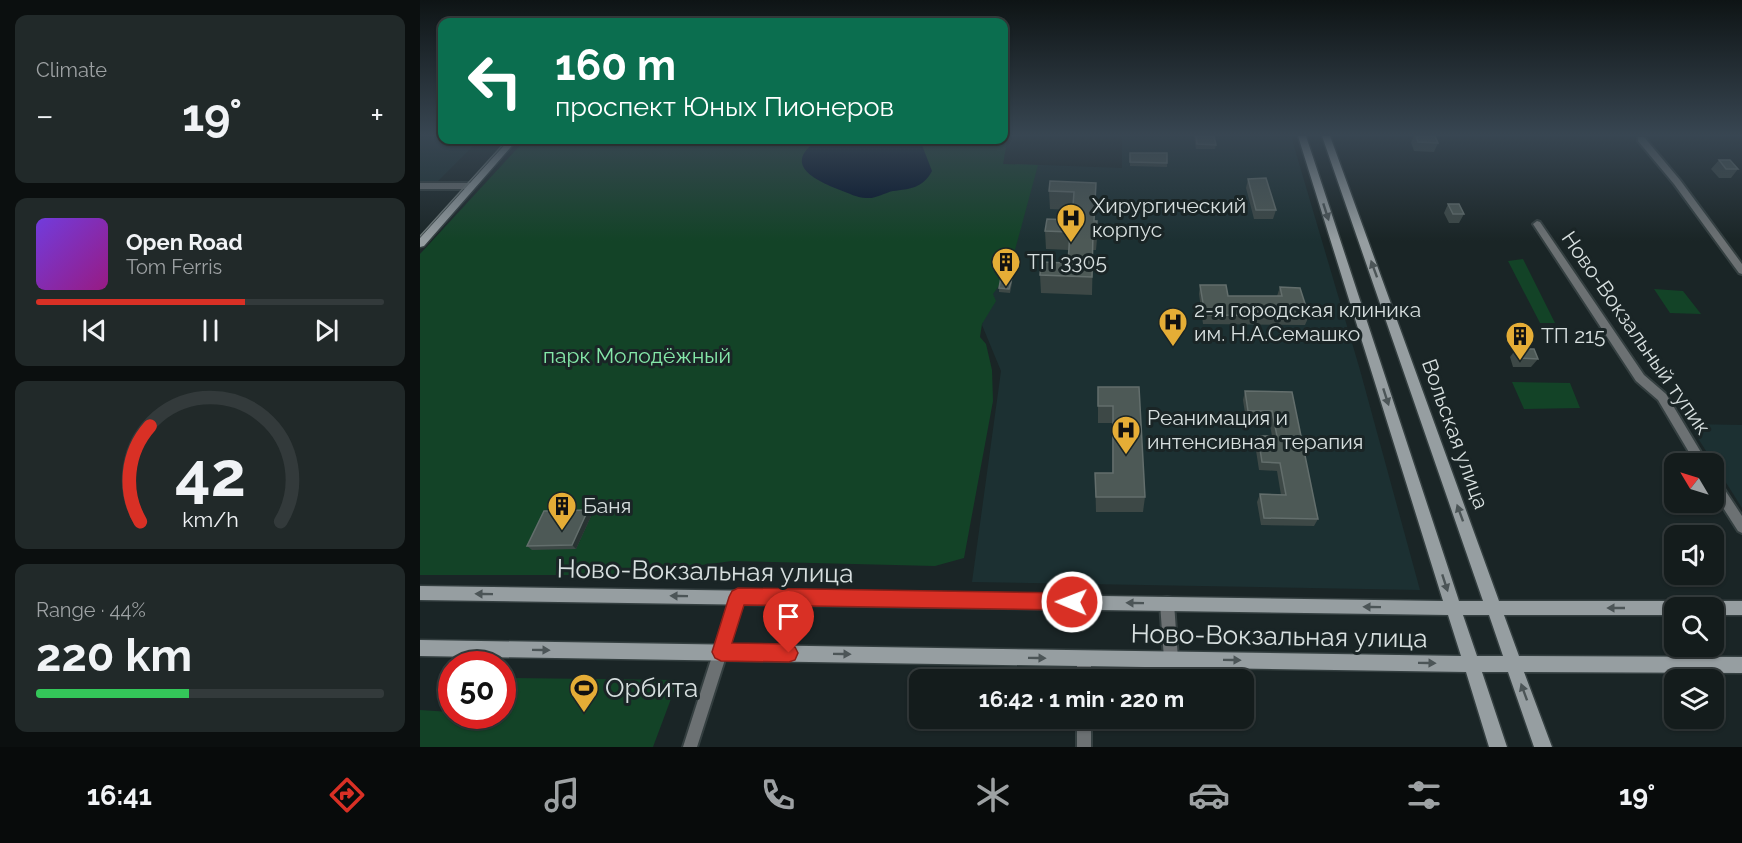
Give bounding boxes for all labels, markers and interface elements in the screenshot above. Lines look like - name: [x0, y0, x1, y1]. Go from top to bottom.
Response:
- text: 160 m: [555, 41, 676, 90]
- icon: left: [456, 42, 534, 120]
- text: Climate: [36, 58, 107, 82]
- text: 19°: [182, 89, 242, 142]
- text: проспект Юных Пионеров: [555, 91, 894, 122]
- text: −: [36, 96, 54, 135]
- text: +: [370, 96, 384, 135]
- place label: Хирургический корпус: [1092, 193, 1246, 242]
- hospital icon: Хирургический корпус: [1055, 202, 1087, 244]
- one-way arrow: [1322, 203, 1331, 221]
- street label: Ново-Вокзальный тупик: [1557, 226, 1716, 439]
- text: Open Road: [126, 229, 243, 255]
- building icon: ТП 3305: [990, 246, 1022, 288]
- place label: ТП 3305: [1027, 249, 1107, 274]
- text: Tom Ferris: [126, 255, 222, 279]
- one-way arrow: [1368, 260, 1378, 278]
- place label: 2-я городская клиника им. Н.А.Семашко: [1194, 297, 1421, 346]
- hospital icon: 2-я городская клиника им. Н.А.Семашко: [1157, 306, 1189, 348]
- icon: previous: [78, 314, 111, 347]
- icon: pause: [194, 314, 227, 347]
- icon: next: [310, 314, 343, 347]
- building icon: ТП 215: [1504, 320, 1536, 362]
- place label: ТП 215: [1541, 323, 1606, 348]
- park label: парк Молодёжный: [543, 343, 731, 368]
- street label: Вольская улица: [1417, 356, 1494, 512]
- one-way arrow: [1381, 388, 1391, 406]
- place label: Реанимация и интенсивная терапия: [1147, 405, 1364, 454]
- hospital icon: Реанимация и интенсивная терапия: [1110, 414, 1142, 456]
- text: 42: [175, 437, 245, 511]
- north arrow: [1664, 453, 1724, 513]
- map controls: [1664, 453, 1724, 729]
- building icon: Баня: [546, 490, 578, 532]
- place label: Баня: [583, 493, 631, 518]
- one-way arrow: [1455, 503, 1465, 521]
- text: km/h: [182, 507, 238, 532]
- button: sound: [1664, 525, 1724, 585]
- street label: Ново-Вокзальная улица: [556, 553, 854, 589]
- position arrow: [1040, 570, 1104, 634]
- one-way arrow: [1441, 574, 1450, 592]
- one-way arrow: [475, 589, 494, 599]
- one-way arrow: [670, 591, 689, 601]
- pin: [763, 591, 814, 653]
- button: search: [1664, 597, 1724, 657]
- text: Range · 44%: [36, 598, 146, 622]
- one-way arrow: [1126, 598, 1145, 607]
- icon: arrive: [772, 600, 805, 633]
- one-way arrow: [1363, 602, 1382, 612]
- one-way arrow: [1606, 603, 1625, 613]
- street label: Ново-Вокзальная улица: [1130, 618, 1428, 654]
- text: 220 km: [36, 629, 192, 682]
- one-way arrow: [532, 645, 551, 655]
- one-way arrow: [833, 649, 852, 659]
- speed limit sign: 50: [438, 651, 516, 729]
- one-way arrow: [1028, 653, 1047, 663]
- one-way arrow: [1223, 656, 1242, 665]
- one-way arrow: [1418, 659, 1437, 668]
- button: layers: [1664, 669, 1724, 729]
- sports icon: Орбита: [568, 672, 600, 714]
- place label: Орбита: [605, 673, 698, 703]
- one-way arrow: [1518, 683, 1528, 701]
- text: 16:42 · 1 min · 220 m: [979, 686, 1184, 712]
- icon: directions: [326, 774, 368, 816]
- icon: music: [541, 774, 583, 816]
- icon: phone: [757, 774, 799, 816]
- icon: climate: [972, 774, 1014, 816]
- icon: car: [1188, 774, 1230, 816]
- icon: filters: [1403, 774, 1445, 816]
- text: 16:41: [87, 780, 152, 811]
- text: 19°: [1619, 780, 1655, 811]

